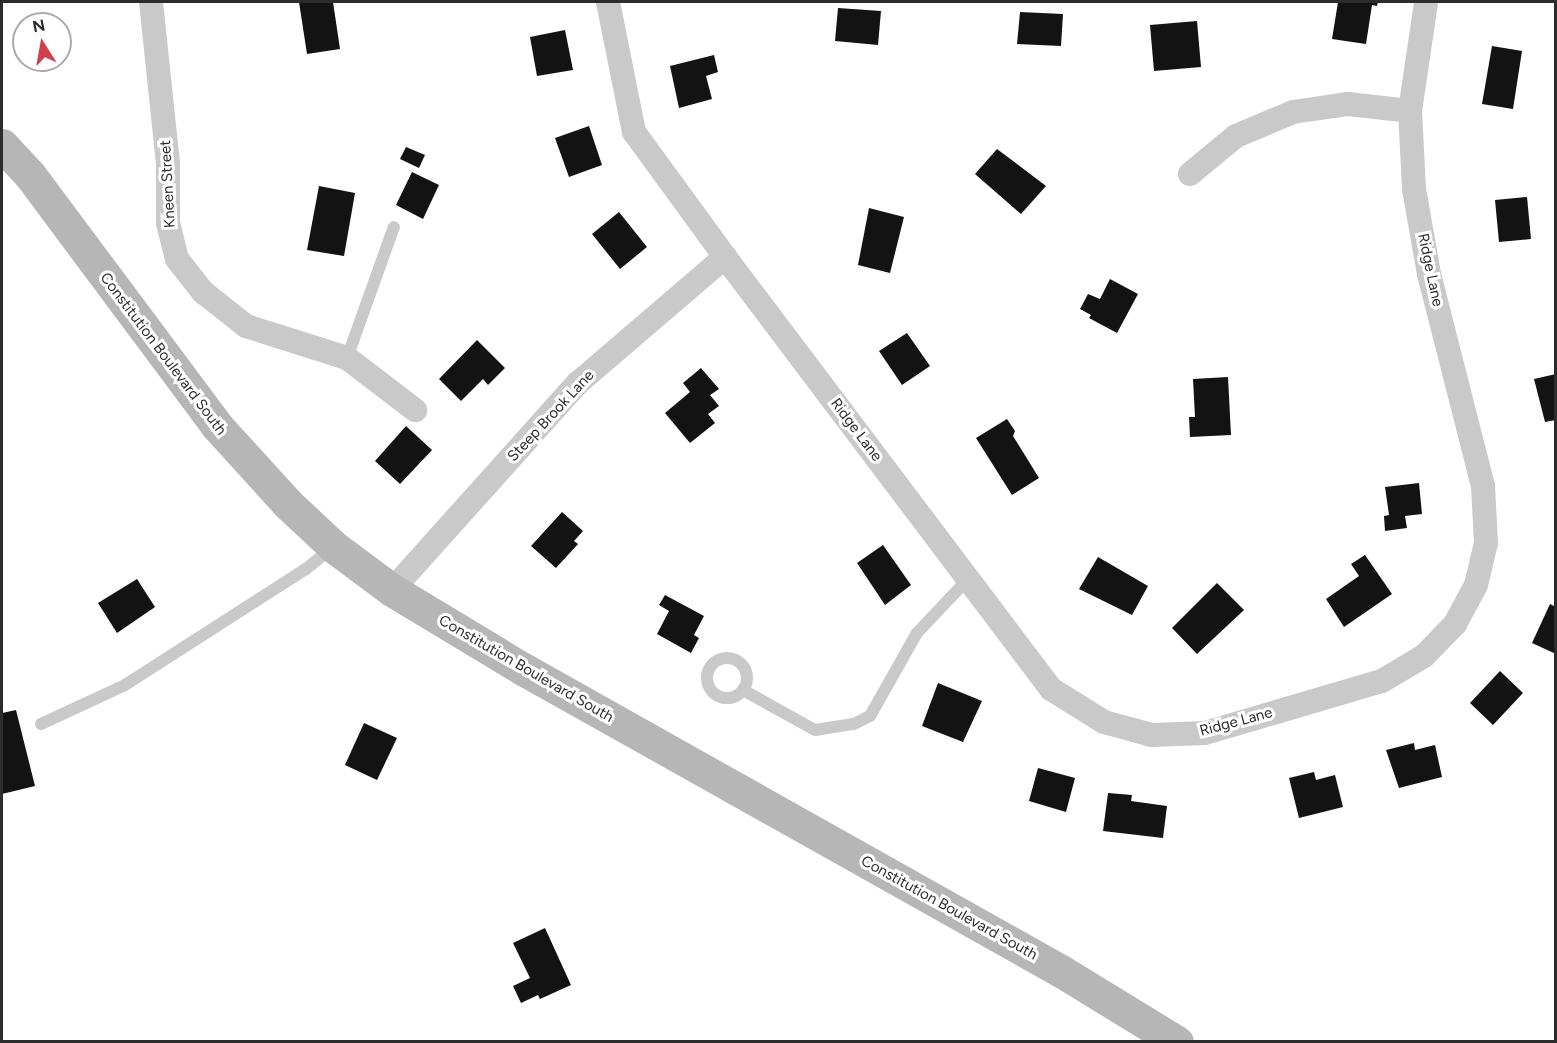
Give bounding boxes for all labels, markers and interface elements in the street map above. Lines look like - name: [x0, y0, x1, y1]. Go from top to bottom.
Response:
- north arrow: [12, 12, 72, 72]
- text: N: [31, 15, 47, 36]
- street label: Kneen Street: [157, 140, 179, 228]
- street label: Ridge Lane: [1413, 232, 1447, 308]
- street label: Constitution Boulevard South: [96, 269, 230, 439]
- street label: Steep Brook Lane: [504, 367, 598, 465]
- street label: Ridge Lane: [826, 395, 886, 465]
- street label: Constitution Boulevard South: [435, 612, 617, 726]
- street label: Ridge Lane: [1198, 704, 1274, 740]
- street label: Constitution Boulevard South: [858, 852, 1040, 964]

